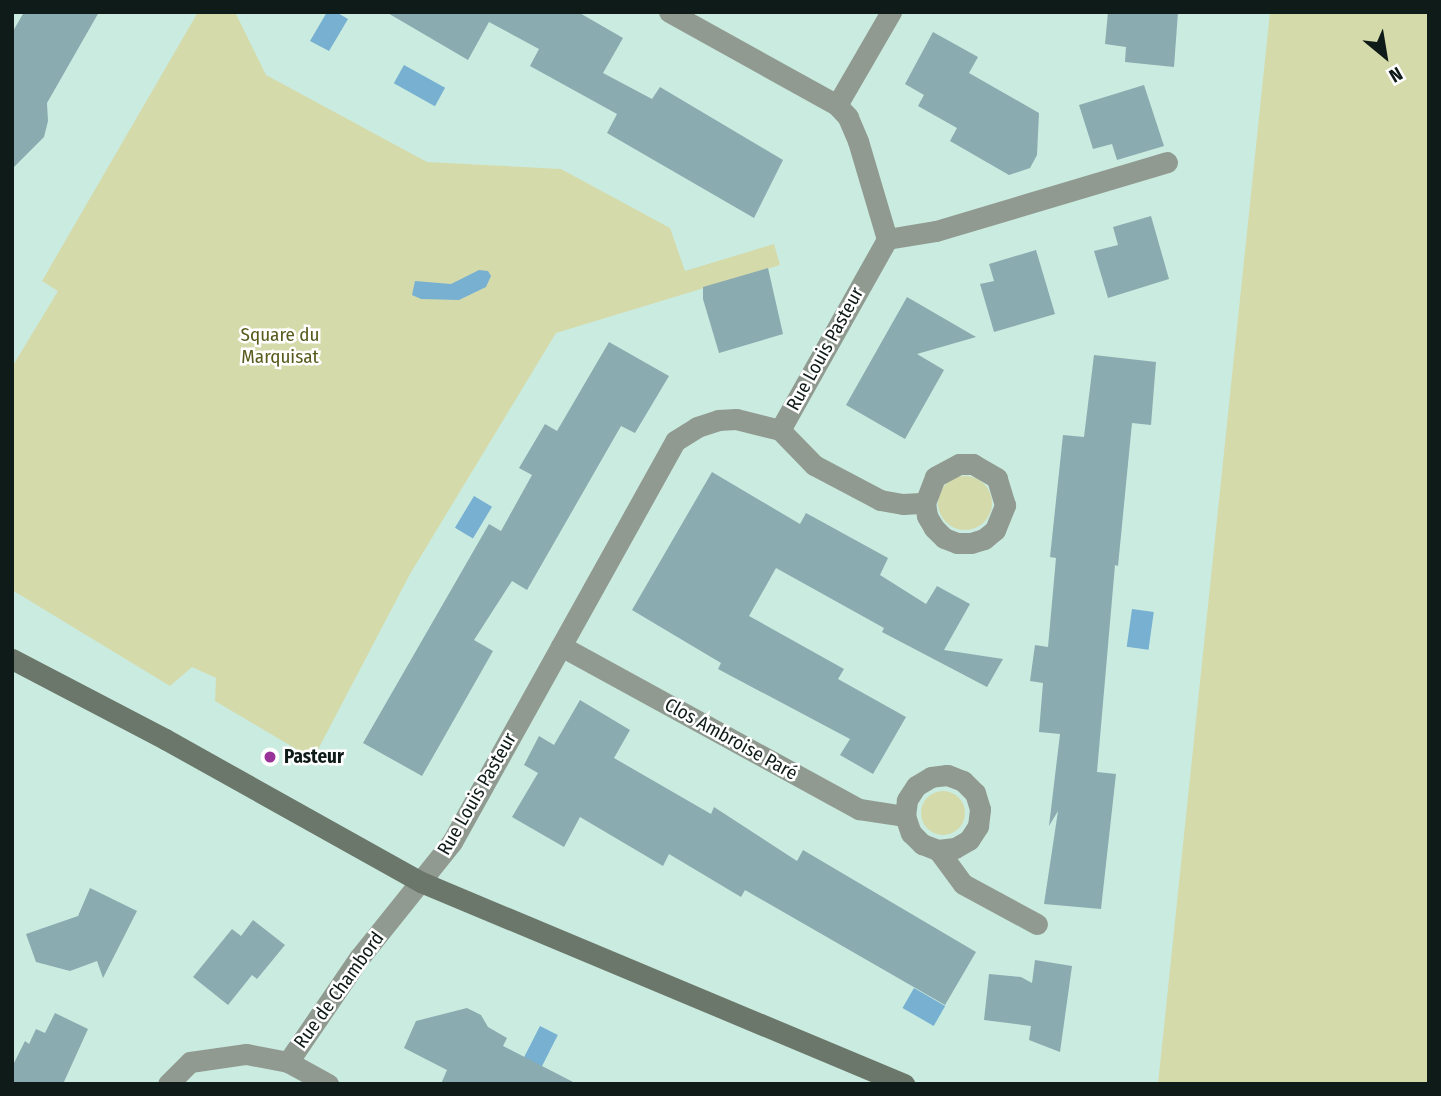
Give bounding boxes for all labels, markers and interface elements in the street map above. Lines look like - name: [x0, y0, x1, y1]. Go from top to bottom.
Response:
- north arrow: [1350, 21, 1420, 91]
- text: N: [1385, 62, 1406, 87]
- street label: Rue Louis Pasteur: [782, 283, 868, 415]
- park label: Square du Marquisat: [241, 324, 319, 368]
- street label: Clos Ambroise Paré: [661, 693, 801, 785]
- street label: Rue Louis Pasteur: [433, 729, 521, 859]
- place label: Pasteur: [284, 746, 344, 768]
- marker: Pasteur: [262, 749, 278, 765]
- street label: Rue de Chambord: [289, 927, 389, 1053]

